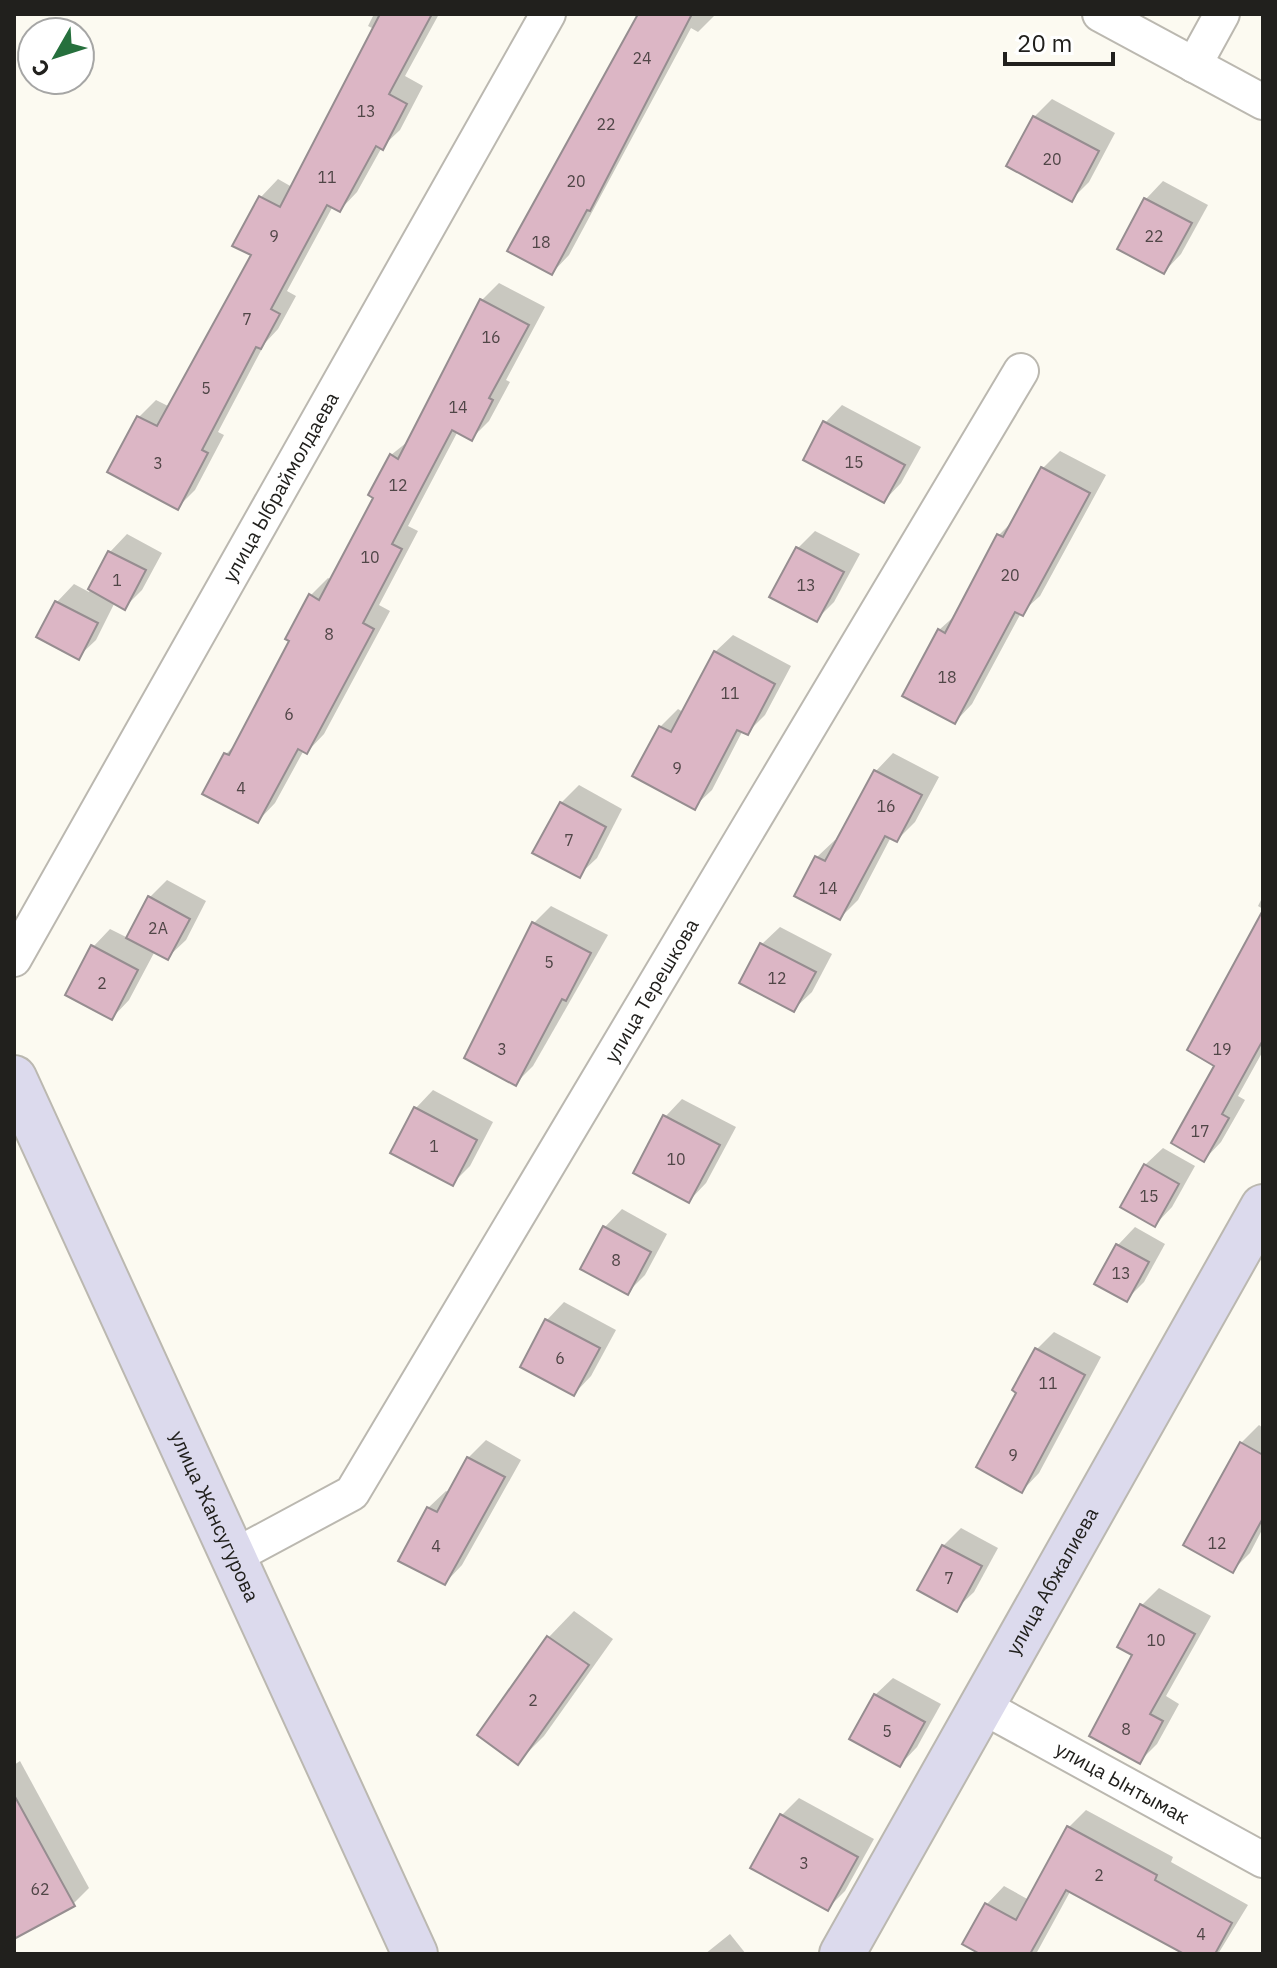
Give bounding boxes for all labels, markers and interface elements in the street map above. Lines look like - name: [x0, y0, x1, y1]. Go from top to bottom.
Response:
- north arrow: [16, 16, 96, 96]
- scale bar: [1005, 16, 1113, 66]
- text: 20 m: [1017, 27, 1072, 59]
- house number: 24: [632, 48, 652, 68]
- text: С: [24, 54, 56, 84]
- house number: 13: [356, 101, 376, 121]
- house number: 22: [596, 114, 616, 134]
- house number: 20: [1042, 149, 1062, 169]
- house number: 11: [317, 167, 337, 187]
- house number: 20: [566, 171, 586, 191]
- house number: 9: [269, 226, 279, 246]
- house number: 22: [1144, 226, 1164, 246]
- house number: 18: [531, 232, 551, 252]
- house number: 7: [242, 309, 252, 329]
- house number: 16: [481, 327, 501, 347]
- house number: 5: [201, 378, 211, 398]
- street label: улица Ыбраймолдаева: [216, 386, 345, 587]
- house number: 14: [448, 397, 468, 417]
- house number: 15: [844, 452, 864, 472]
- house number: 3: [153, 453, 163, 473]
- house number: 12: [388, 475, 408, 495]
- house number: 10: [360, 547, 380, 567]
- house number: 20: [1000, 565, 1020, 585]
- house number: 1: [112, 570, 122, 590]
- house number: 13: [796, 575, 816, 595]
- house number: 8: [324, 624, 334, 644]
- house number: 18: [937, 667, 957, 687]
- house number: 11: [720, 683, 740, 703]
- house number: 6: [284, 704, 294, 724]
- house number: 9: [672, 758, 682, 778]
- house number: 4: [236, 778, 246, 798]
- house number: 16: [876, 796, 896, 816]
- house number: 7: [564, 830, 574, 850]
- house number: 14: [818, 878, 838, 898]
- street label: улица Терешкова: [598, 913, 705, 1068]
- house number: 2А: [148, 918, 168, 938]
- house number: 5: [544, 952, 554, 972]
- house number: 12: [767, 968, 787, 988]
- house number: 2: [97, 973, 107, 993]
- house number: 3: [497, 1039, 507, 1059]
- house number: 19: [1212, 1039, 1232, 1059]
- house number: 17: [1190, 1121, 1210, 1141]
- house number: 1: [429, 1136, 439, 1156]
- house number: 10: [666, 1149, 686, 1169]
- house number: 15: [1139, 1186, 1159, 1206]
- house number: 8: [611, 1250, 621, 1270]
- house number: 13: [1111, 1263, 1131, 1283]
- house number: 6: [555, 1348, 565, 1368]
- house number: 11: [1038, 1373, 1058, 1393]
- street label: улица Жансугурова: [164, 1426, 266, 1606]
- house number: 9: [1008, 1445, 1018, 1465]
- street label: улица Абжалиева: [999, 1502, 1104, 1660]
- house number: 12: [1207, 1533, 1227, 1553]
- house number: 4: [431, 1536, 441, 1556]
- house number: 7: [944, 1568, 954, 1588]
- house number: 10: [1146, 1630, 1166, 1650]
- house number: 2: [528, 1690, 538, 1710]
- house number: 8: [1121, 1719, 1131, 1739]
- house number: 5: [882, 1721, 892, 1741]
- street label: улица Ынтымак: [1051, 1735, 1194, 1830]
- house number: 3: [799, 1853, 809, 1873]
- house number: 2: [1094, 1865, 1104, 1885]
- house number: 62: [30, 1879, 50, 1899]
- house number: 4: [1196, 1924, 1206, 1944]

